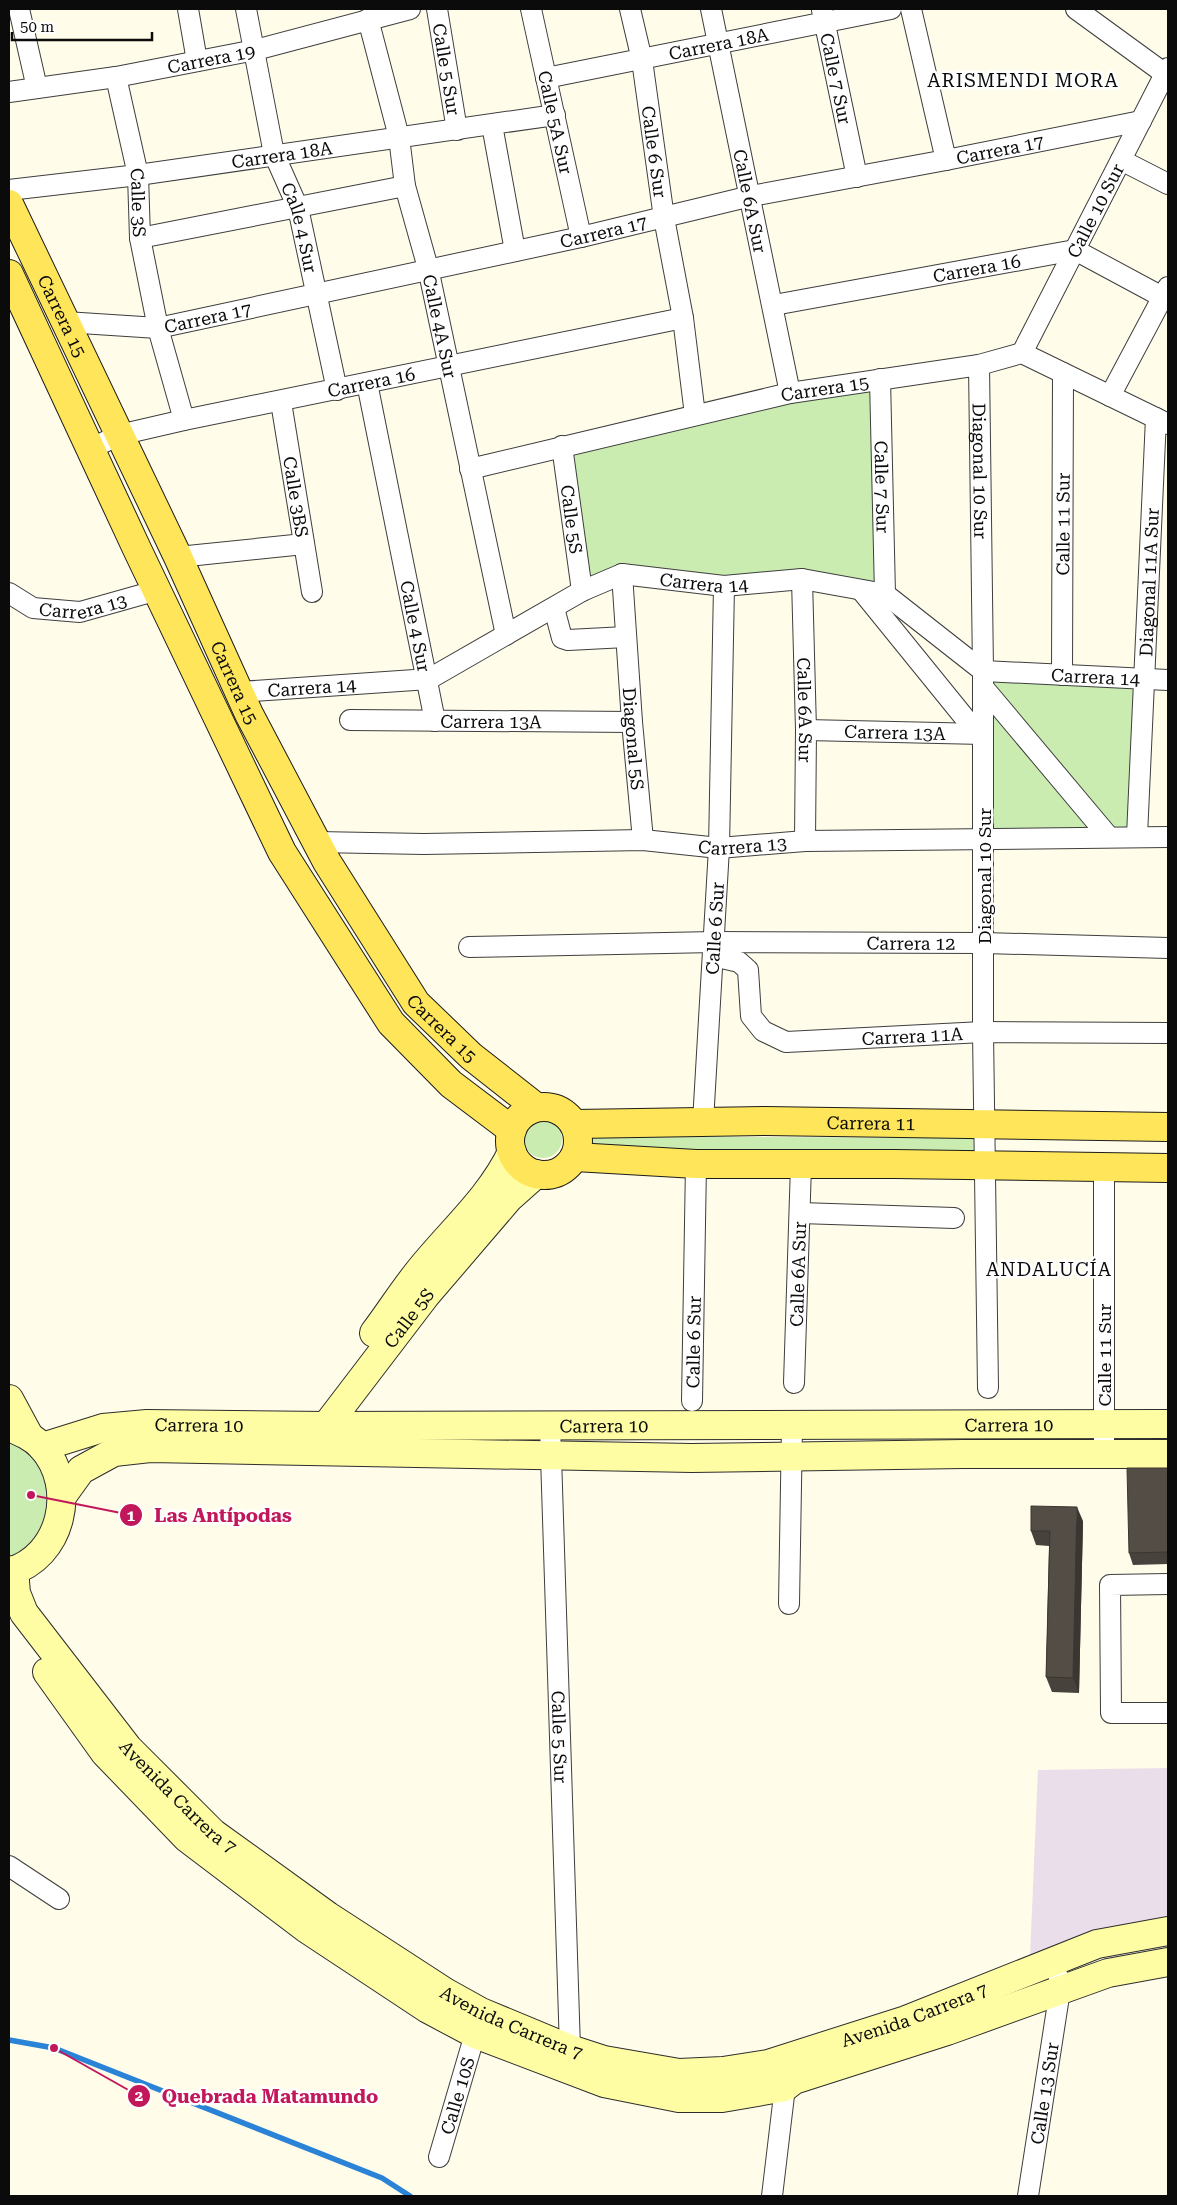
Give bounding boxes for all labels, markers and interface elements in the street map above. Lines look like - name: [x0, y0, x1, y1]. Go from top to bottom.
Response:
- scale bar: [12, 10, 152, 42]
- text: 50 m: [20, 18, 55, 36]
- street label: Calle 5 Sur: [429, 22, 465, 117]
- street label: Carrera 18A: [667, 23, 771, 64]
- street label: Calle 7 Sur: [817, 31, 856, 126]
- street label: Carrera 19: [166, 40, 257, 77]
- street label: Calle 5A Sur: [534, 69, 577, 176]
- district label: ARISMENDI MORA: [927, 69, 1119, 92]
- street label: Calle 6 Sur: [638, 104, 672, 199]
- street label: Carrera 17: [954, 130, 1046, 168]
- street label: Carrera 18A: [230, 137, 334, 172]
- street label: Calle 6A Sur: [730, 147, 771, 255]
- street label: Calle 10 Sur: [1062, 160, 1128, 261]
- street label: Calle 3S: [126, 166, 150, 238]
- street label: Calle 4 Sur: [277, 179, 322, 274]
- street label: Carrera 17: [558, 211, 649, 252]
- street label: Carrera 16: [931, 250, 1022, 286]
- street label: Carrera 15: [34, 271, 91, 360]
- street label: Calle 4A Sur: [419, 272, 462, 380]
- street label: Carrera 17: [162, 298, 253, 337]
- street label: Carrera 16: [326, 363, 417, 401]
- street label: Carrera 15: [778, 371, 870, 405]
- street label: Diagonal 10 Sur: [969, 403, 992, 539]
- street label: Calle 7 Sur: [871, 440, 894, 534]
- street label: Calle 3BS: [280, 455, 313, 539]
- street label: Calle 11 Sur: [1052, 473, 1073, 575]
- street label: Calle 5S: [557, 483, 587, 555]
- street label: Diagonal 11A Sur: [1135, 507, 1162, 657]
- street label: Carrera 14: [659, 568, 749, 596]
- street label: Calle 4 Sur: [396, 579, 435, 674]
- street label: Carrera 13: [38, 589, 129, 623]
- street label: Carrera 15: [207, 638, 263, 728]
- street label: Calle 6A Sur: [794, 657, 817, 763]
- street label: Carrera 14: [1051, 664, 1140, 689]
- street label: Carrera 14: [267, 674, 357, 701]
- street label: Diagonal 5S: [619, 686, 649, 791]
- street label: Carrera 13A: [440, 710, 542, 732]
- street label: Carrera 13A: [844, 720, 946, 744]
- street label: Diagonal 10 Sur: [974, 808, 995, 944]
- street label: Carrera 13: [697, 832, 788, 859]
- street label: Calle 6 Sur: [701, 881, 727, 975]
- street label: Carrera 12: [866, 932, 955, 953]
- street label: Carrera 15: [403, 990, 481, 1067]
- street label: Carrera 11A: [861, 1023, 964, 1049]
- street label: Carrera 11: [826, 1111, 916, 1134]
- street label: Calle 6A Sur: [785, 1221, 810, 1327]
- district label: ANDALUCÍA: [986, 1258, 1112, 1281]
- street label: Calle 5S: [379, 1283, 438, 1352]
- street label: Calle 6 Sur: [682, 1295, 704, 1389]
- street label: Calle 11 Sur: [1094, 1304, 1115, 1406]
- street label: Carrera 10: [154, 1414, 244, 1436]
- street label: Carrera 10: [964, 1414, 1053, 1435]
- street label: Carrera 10: [559, 1415, 648, 1436]
- callout: Las Antípodas: [119, 1498, 302, 1532]
- text: Las Antípodas: [154, 1504, 292, 1527]
- text: 1: [127, 1507, 136, 1525]
- street label: Calle 5 Sur: [548, 1690, 572, 1784]
- street label: Avenida Carrera 7: [115, 1736, 241, 1857]
- street label: Avenida Carrera 7: [839, 1978, 990, 2051]
- street label: Avenida Carrera 7: [437, 1981, 585, 2063]
- street label: Calle 13 Sur: [1026, 2041, 1062, 2146]
- street label: Calle 10S: [436, 2054, 478, 2137]
- callout: Quebrada Matamundo: [127, 2079, 388, 2113]
- text: Quebrada Matamundo: [162, 2085, 378, 2108]
- text: 2: [135, 2087, 143, 2105]

